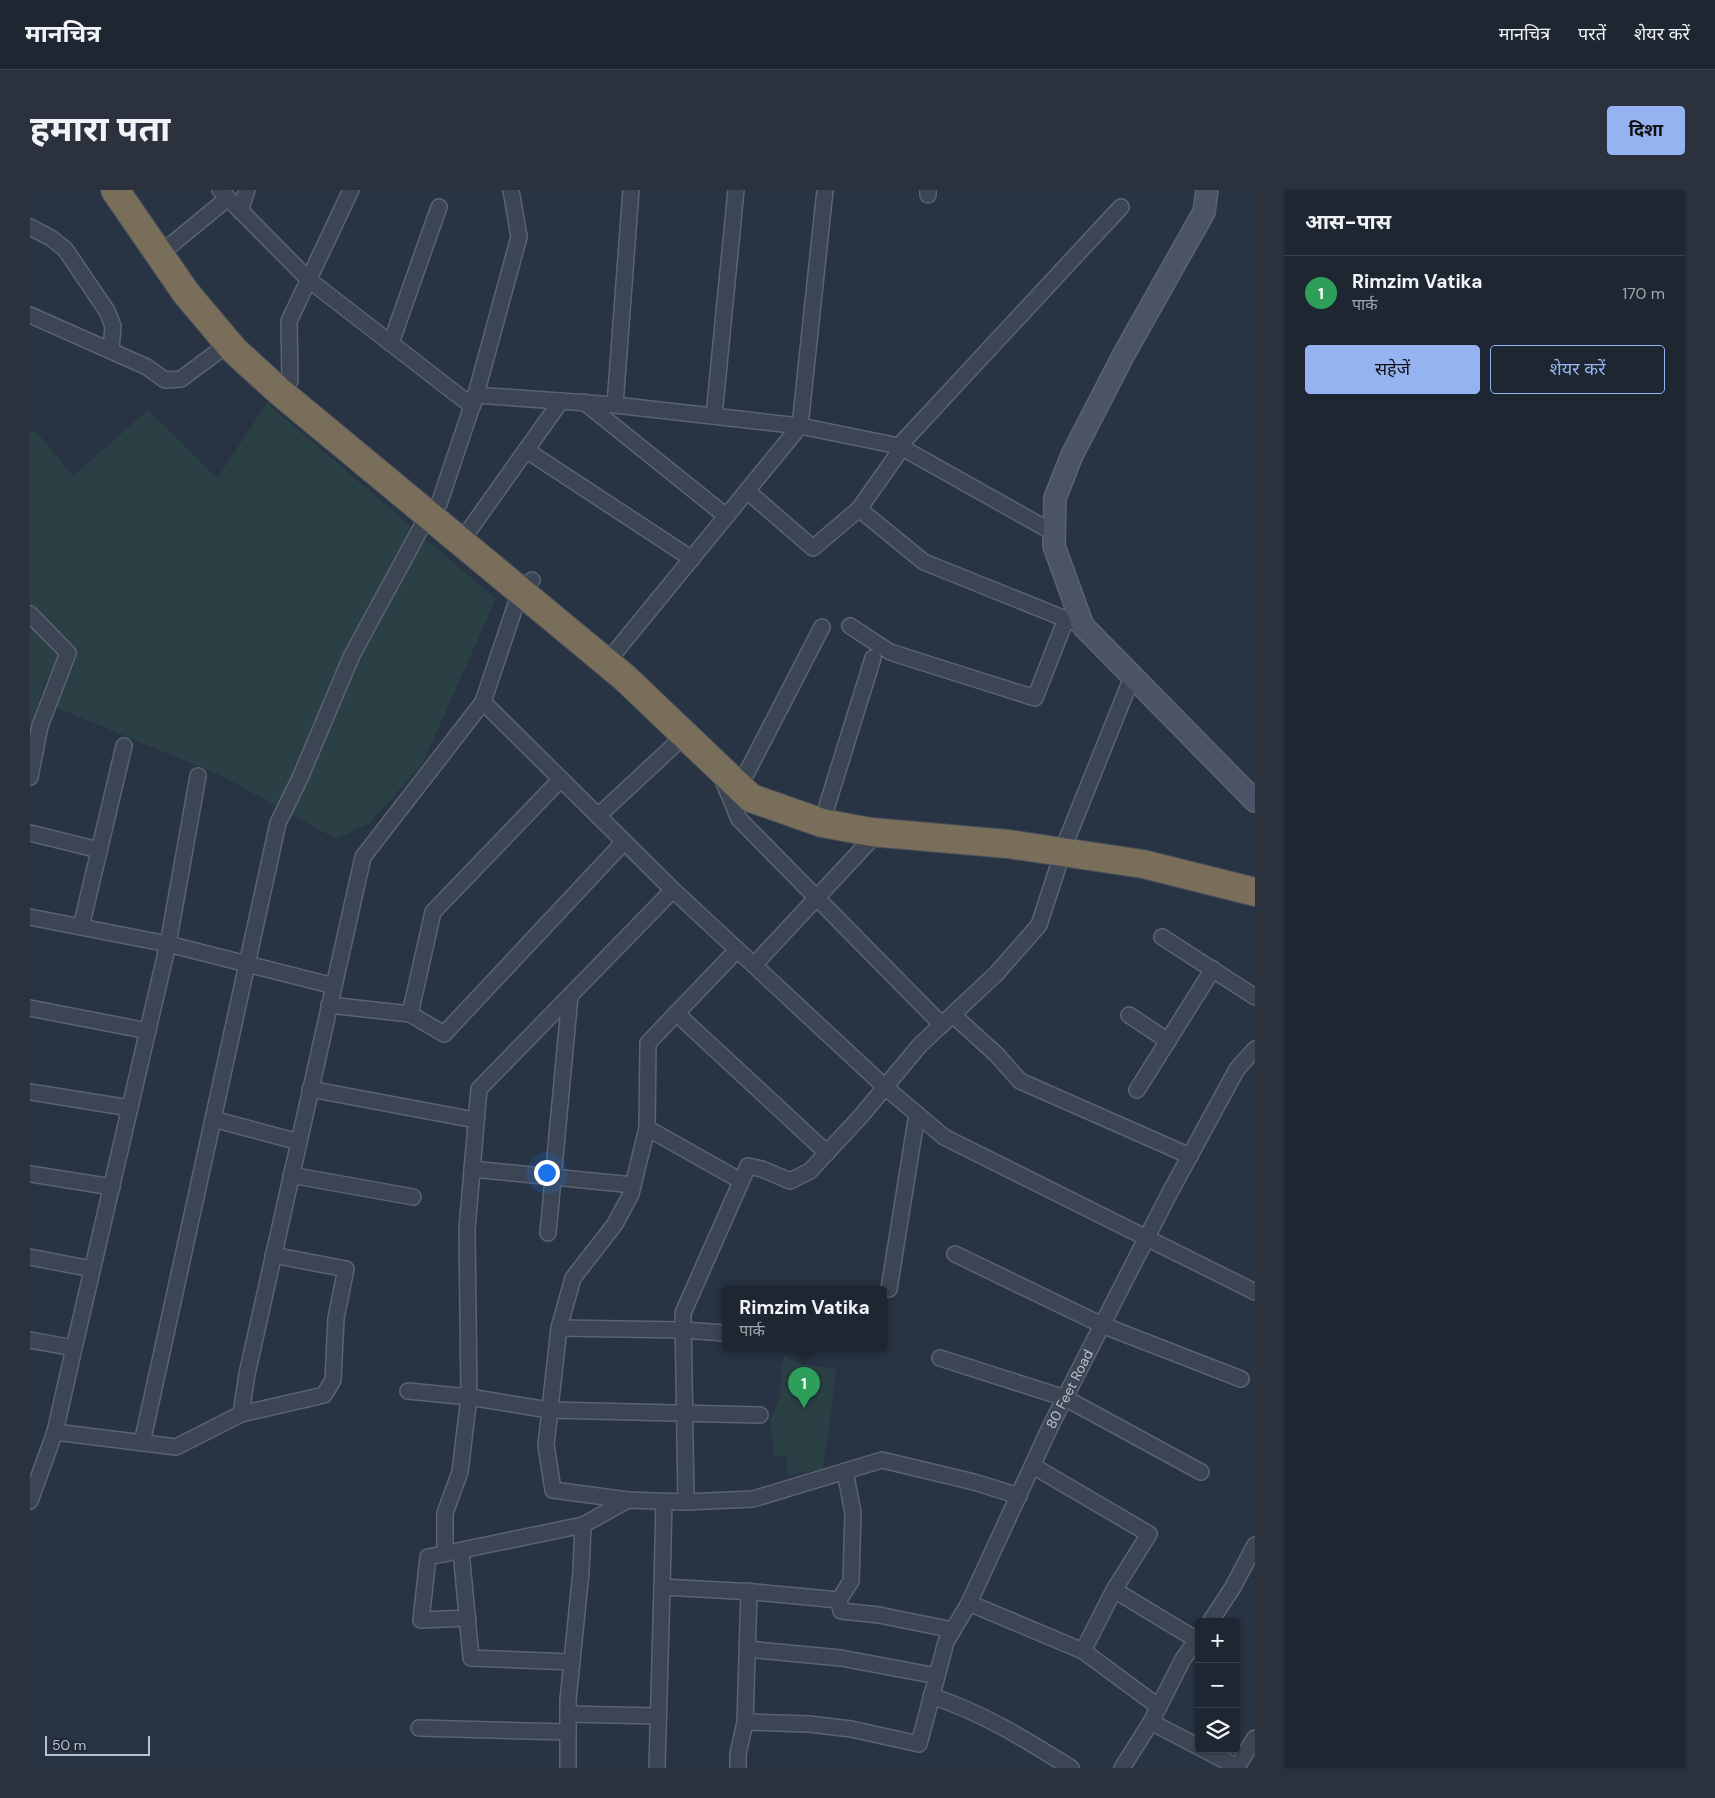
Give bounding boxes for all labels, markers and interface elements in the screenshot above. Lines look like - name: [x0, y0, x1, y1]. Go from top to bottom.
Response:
- text: मानचित्र: [25, 18, 101, 49]
- text: मानचित्र: [1499, 22, 1550, 46]
- text: परतें: [1578, 22, 1606, 46]
- text: शेयर करें: [1634, 22, 1690, 46]
- text: हमारा पता: [30, 106, 170, 152]
- button: दिशा: [1607, 106, 1685, 155]
- text: आस-पास: [1305, 208, 1391, 236]
- text: Rimzim Vatika: [1352, 269, 1482, 294]
- text: 1: [1318, 283, 1324, 304]
- text: 170 m: [1622, 283, 1665, 304]
- text: पार्क: [1352, 294, 1378, 315]
- button: सहेजें: [1305, 345, 1480, 394]
- button: शेयर करें: [1490, 345, 1665, 394]
- your location: [534, 1160, 560, 1186]
- popup: [722, 1286, 887, 1351]
- text: Rimzim Vatika: [739, 1295, 870, 1320]
- text: पार्क: [739, 1320, 765, 1341]
- street label: 80 Feet Road: [1042, 1346, 1097, 1432]
- pin: 1: [788, 1367, 820, 1408]
- map controls: [1195, 1618, 1240, 1753]
- button: +: [1195, 1618, 1240, 1663]
- button: −: [1195, 1663, 1240, 1708]
- button: layers: [1195, 1708, 1240, 1753]
- scale bar: [45, 1733, 150, 1756]
- text: 50 m: [52, 1736, 86, 1754]

